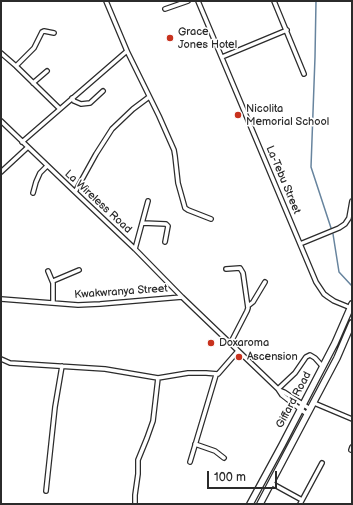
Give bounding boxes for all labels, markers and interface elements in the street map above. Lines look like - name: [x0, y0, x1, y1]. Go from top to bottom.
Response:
- place label: Grace Jones Hotel: [178, 25, 237, 51]
- marker: Grace Jones Hotel: [165, 33, 175, 43]
- place label: Nicolita Memorial School: [246, 102, 329, 128]
- marker: Nicolita Memorial School: [233, 110, 243, 120]
- street label: La-Tebu Street: [263, 144, 303, 216]
- street label: La Wireless Road: [62, 168, 134, 236]
- street label: Kwakwranya Street: [74, 282, 168, 302]
- place label: Doxaroma: [219, 336, 269, 350]
- marker: Doxaroma: [206, 338, 216, 348]
- place label: Ascension: [247, 350, 298, 364]
- marker: Ascension: [234, 352, 244, 362]
- street label: Giffard Road: [274, 369, 314, 431]
- scale bar: [209, 463, 279, 489]
- text: 100 m: [214, 470, 246, 485]

